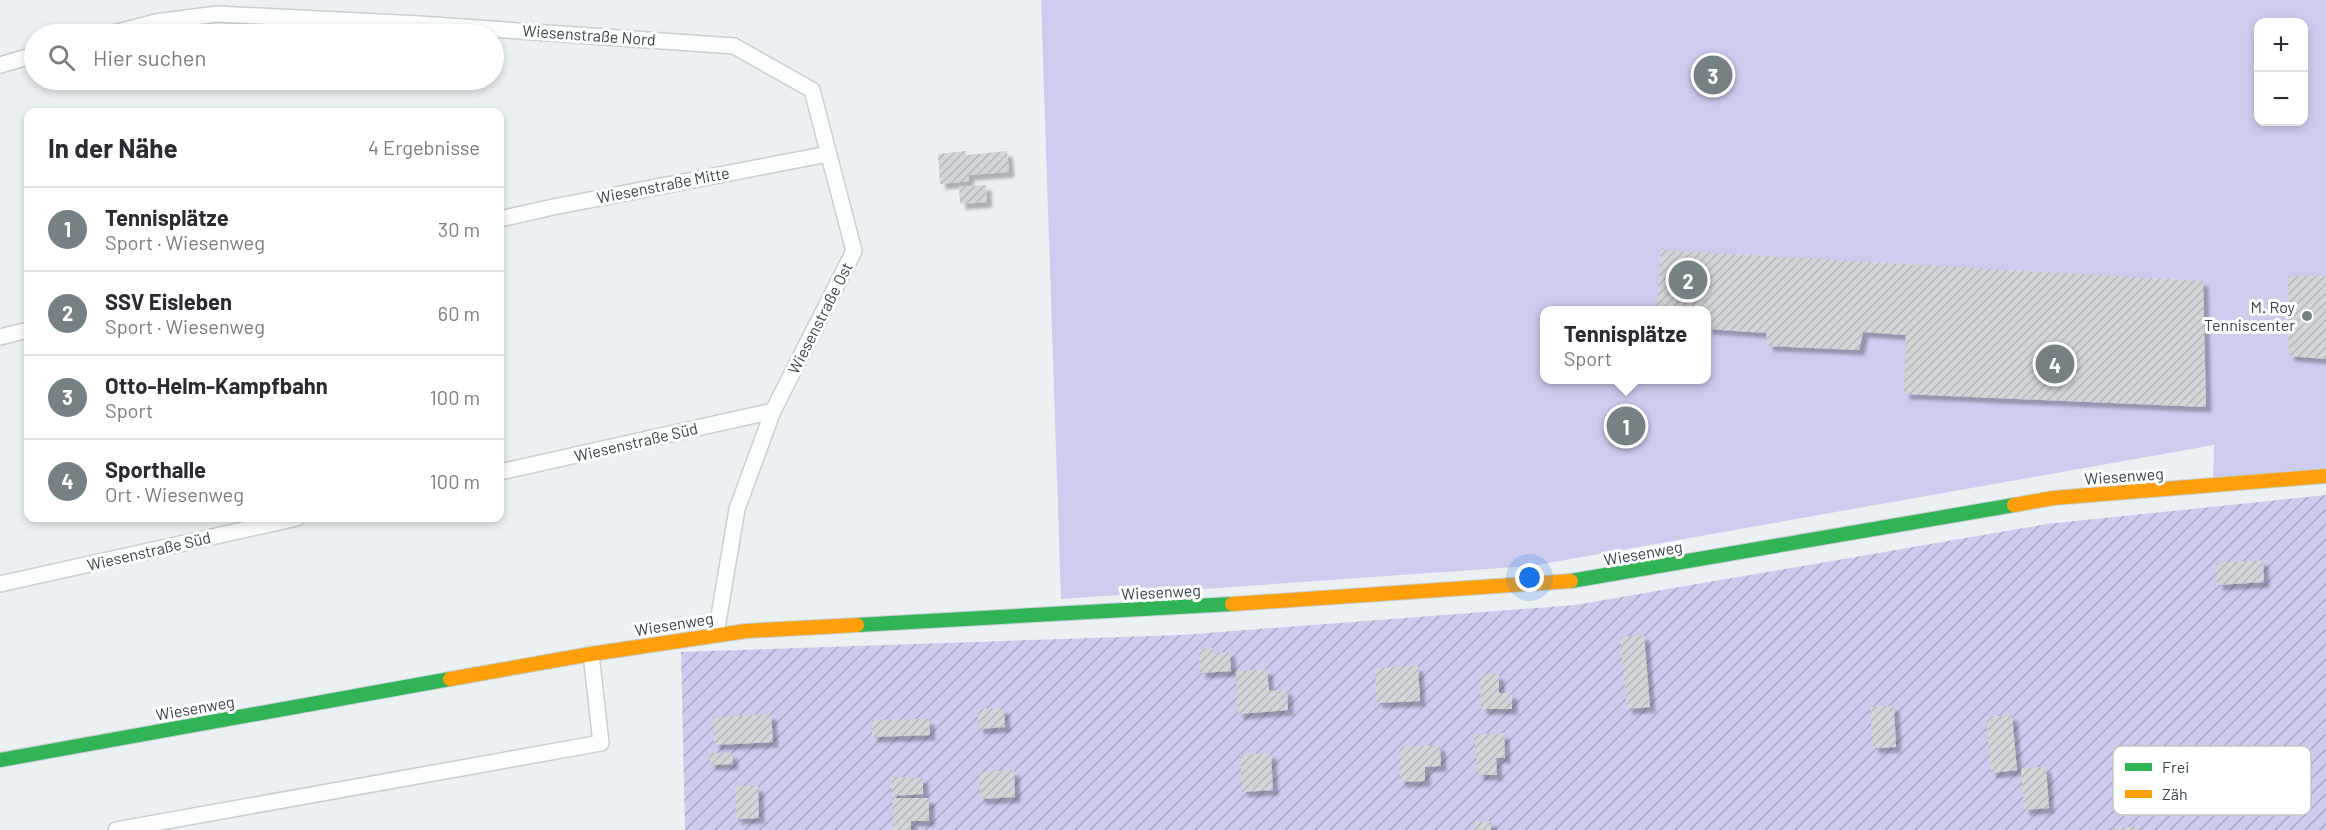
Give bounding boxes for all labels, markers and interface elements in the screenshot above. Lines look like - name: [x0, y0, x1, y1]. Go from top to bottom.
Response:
- map controls: [2254, 18, 2308, 126]
- button: +: [2254, 18, 2308, 72]
- street label: Wiesenstraße Nord: [522, 20, 656, 49]
- search box: [24, 24, 504, 90]
- icon: search: [45, 41, 78, 74]
- text: Hier suchen: [93, 44, 206, 70]
- pin: 3: [1694, 52, 1732, 98]
- button: −: [2254, 72, 2308, 126]
- text: In der Nähe: [48, 132, 178, 163]
- text: 4 Ergebnisse: [368, 135, 480, 159]
- street label: Wiesenstraße Mitte: [595, 162, 731, 207]
- text: Tennisplätze: [105, 204, 229, 230]
- text: 1: [64, 217, 71, 241]
- text: 30 m: [438, 217, 480, 241]
- text: Sport · Wiesenweg: [105, 230, 265, 254]
- pin: 2: [1668, 258, 1708, 302]
- street label: Wiesenstraße Ost: [783, 259, 856, 377]
- text: SSV Eisleben: [105, 288, 232, 314]
- place label: M. Roy Tenniscenter: [2204, 297, 2296, 334]
- text: 2: [62, 301, 73, 325]
- text: 60 m: [438, 301, 480, 325]
- popup: [1540, 306, 1711, 384]
- marker: M. Roy Tenniscenter: [2300, 309, 2314, 323]
- text: Sport · Wiesenweg: [105, 314, 265, 338]
- text: Tennisplätze: [1564, 320, 1687, 346]
- pin: 4: [2036, 342, 2074, 386]
- text: Sport: [1564, 346, 1612, 370]
- text: Otto-Helm-Kampfbahn: [105, 372, 328, 398]
- text: 3: [62, 385, 73, 409]
- text: 100 m: [430, 385, 480, 409]
- text: Sport: [105, 398, 153, 422]
- pin: 1: [1606, 404, 1646, 448]
- street label: Wiesenstraße Süd: [572, 418, 700, 465]
- text: Sporthalle: [105, 456, 206, 482]
- street label: Wiesenweg: [2084, 463, 2164, 488]
- text: 4: [61, 469, 74, 493]
- text: 100 m: [430, 469, 480, 493]
- text: Ort · Wiesenweg: [105, 482, 244, 506]
- street label: Wiesenstraße Süd: [85, 527, 213, 574]
- street label: Wiesenweg: [1602, 536, 1684, 569]
- your location: [1515, 563, 1544, 592]
- street label: Wiesenweg: [1121, 580, 1201, 603]
- street label: Wiesenweg: [633, 608, 715, 639]
- street label: Wiesenweg: [154, 691, 236, 724]
- legend: [2113, 746, 2311, 815]
- text: Frei: [2162, 757, 2189, 776]
- text: Zäh: [2162, 784, 2188, 803]

